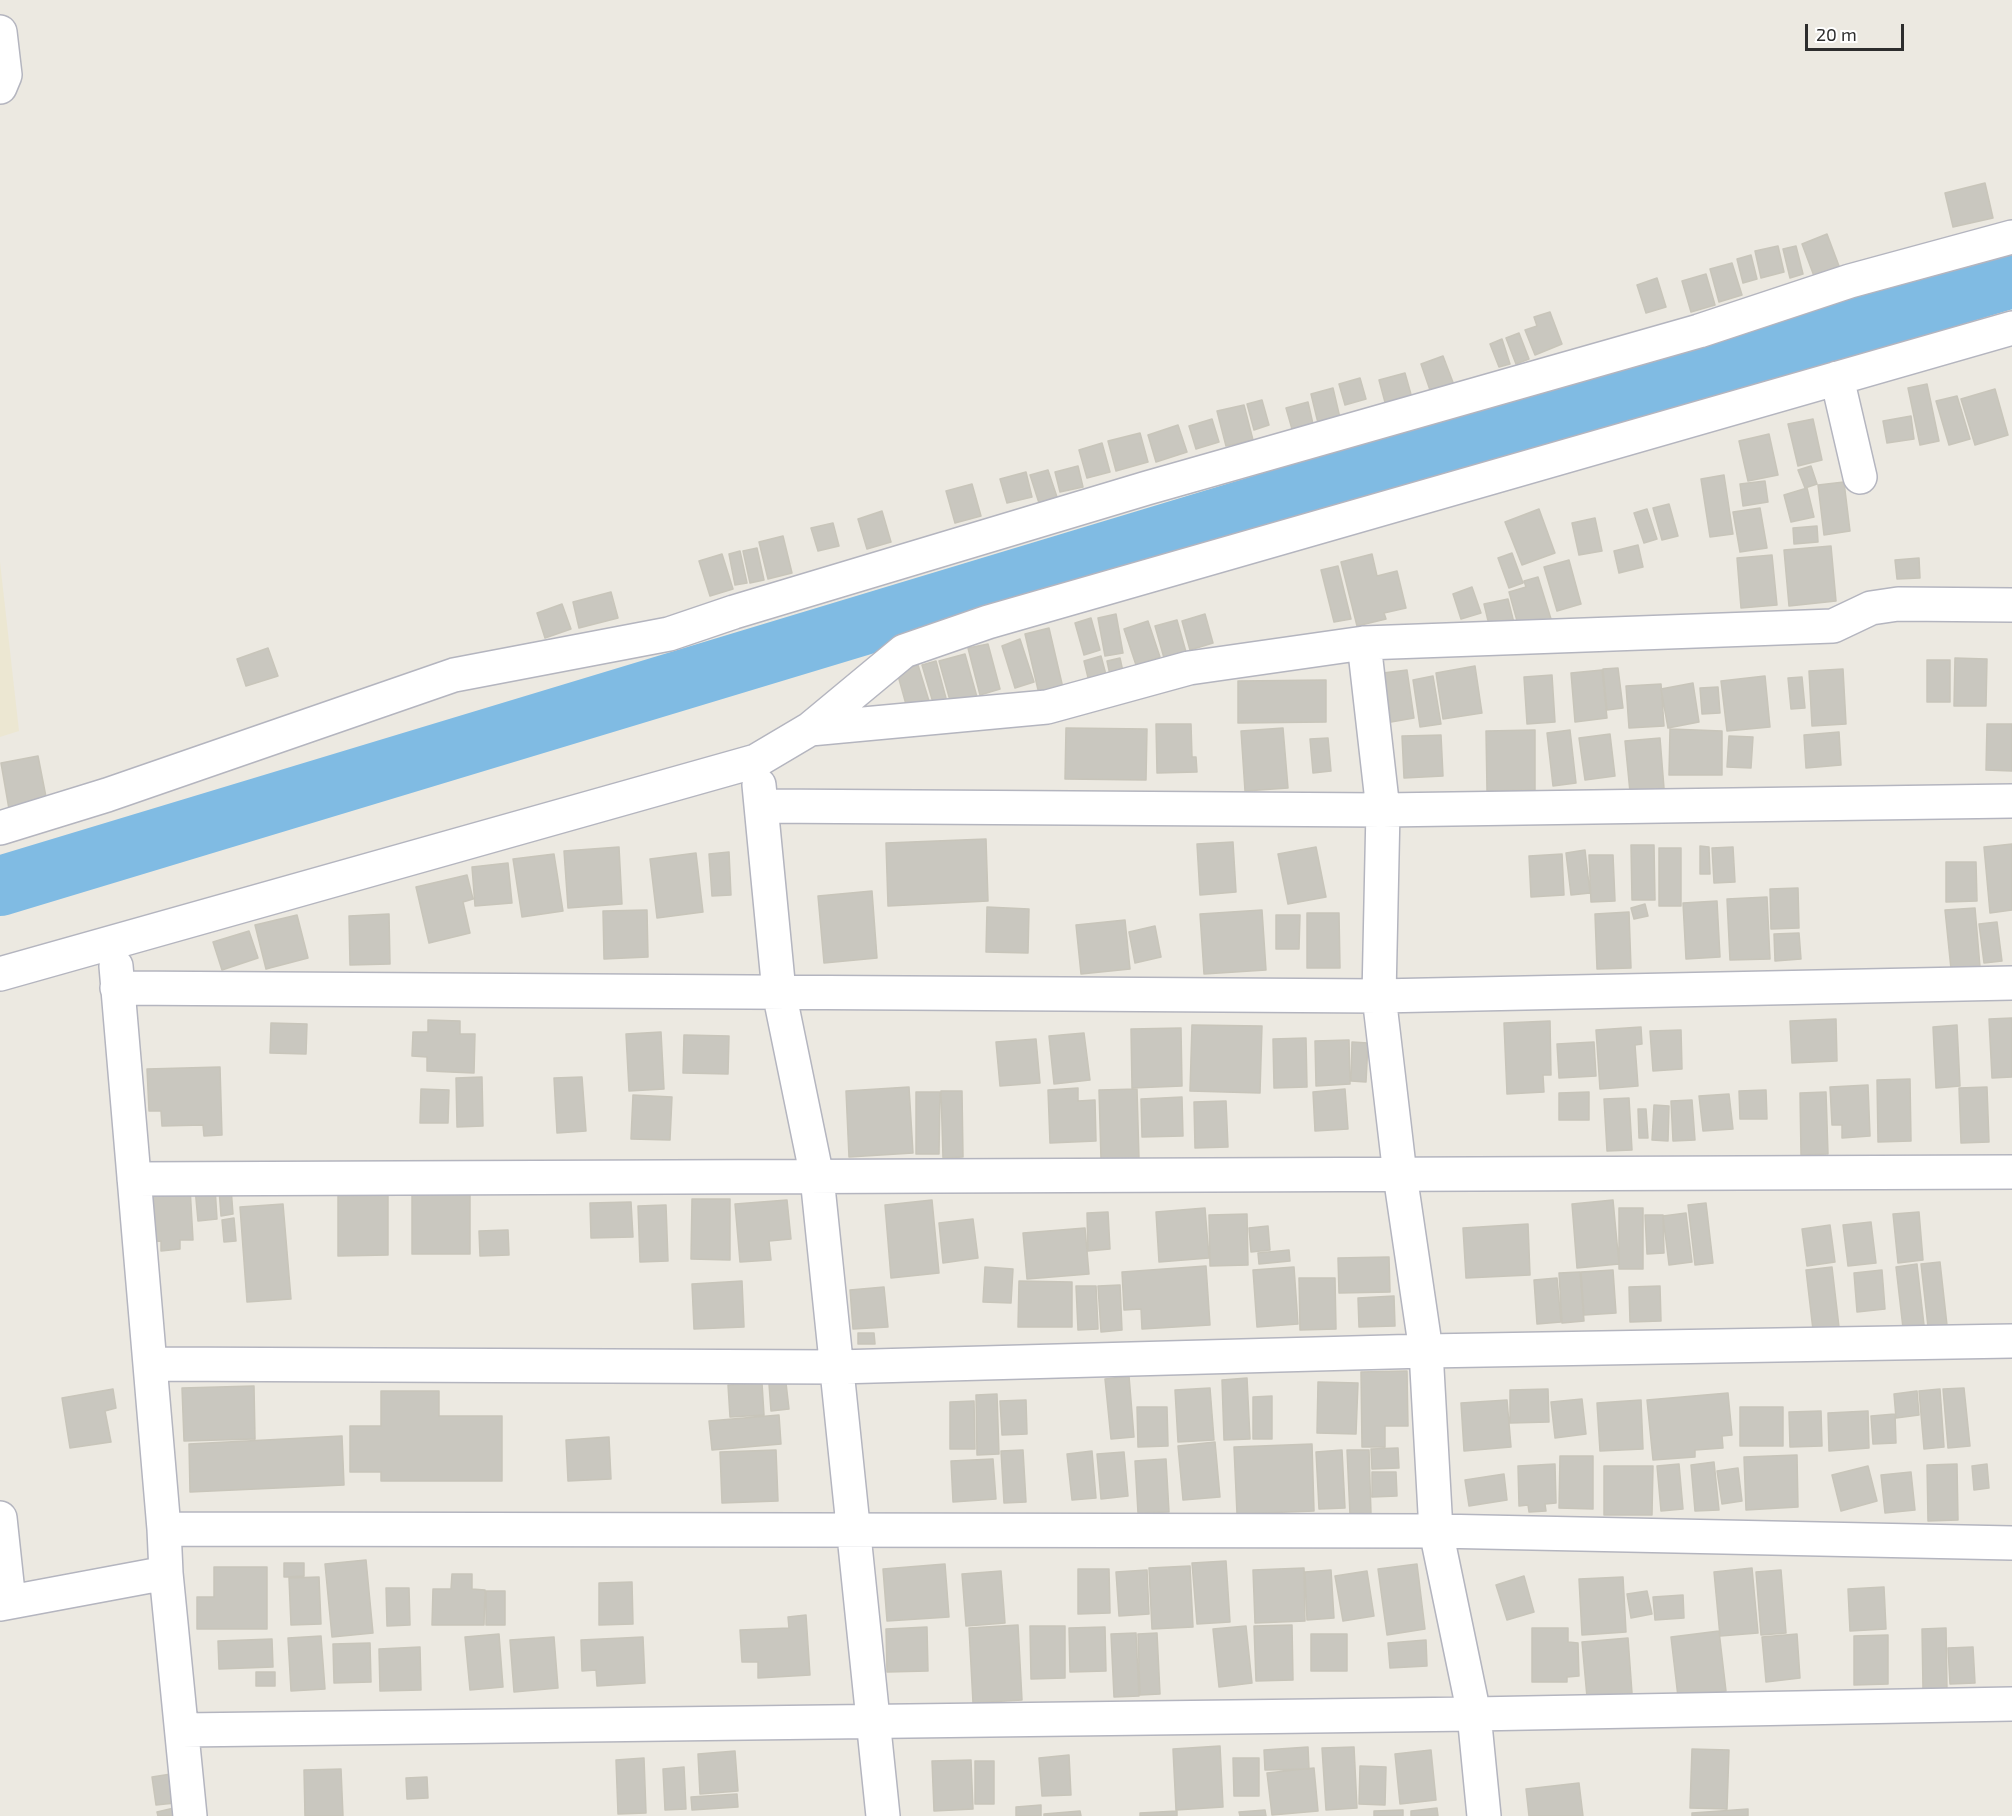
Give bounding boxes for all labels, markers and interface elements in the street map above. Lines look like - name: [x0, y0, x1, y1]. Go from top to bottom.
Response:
- scale bar: [1808, 12, 1907, 50]
- text: 20 m: [1816, 23, 1857, 45]

